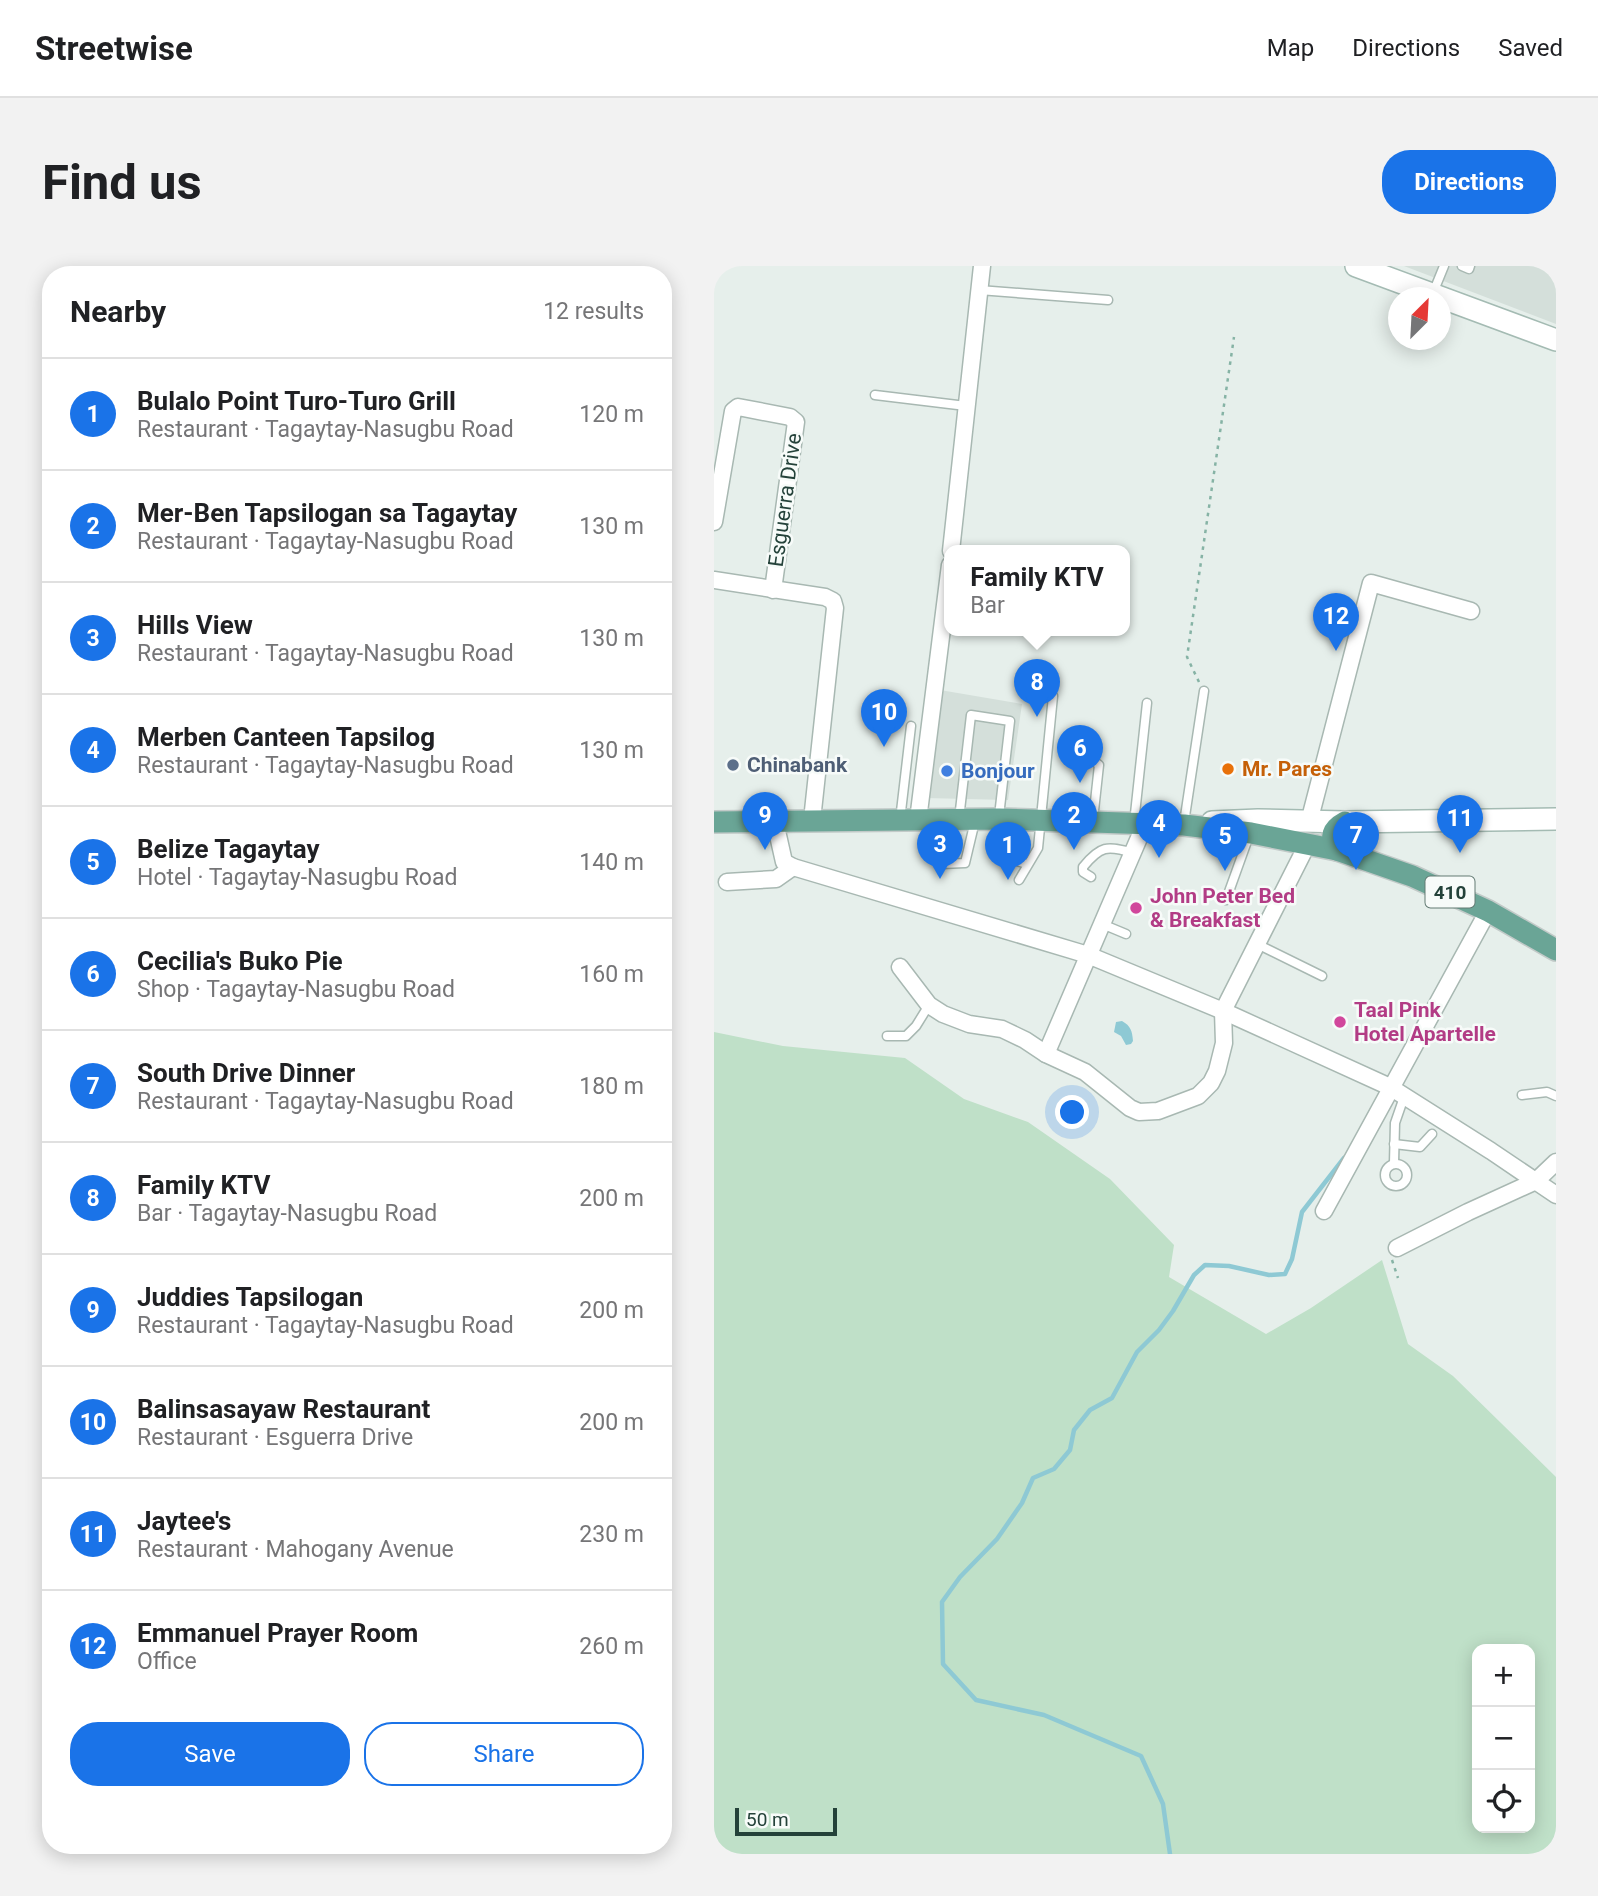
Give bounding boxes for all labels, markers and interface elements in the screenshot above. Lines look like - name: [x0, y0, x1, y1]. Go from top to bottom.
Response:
- text: Streetwise: [35, 29, 193, 68]
- text: Map: [1267, 34, 1314, 62]
- text: Directions: [1352, 34, 1460, 62]
- text: Saved: [1498, 34, 1563, 62]
- button: Directions: [1382, 150, 1556, 214]
- text: Find us: [42, 154, 202, 211]
- north arrow: [1388, 287, 1451, 350]
- text: Nearby: [70, 294, 166, 329]
- text: 12 results: [543, 298, 644, 325]
- text: Bulalo Point Turo-Turo Grill: [137, 386, 456, 416]
- text: 1: [86, 401, 100, 428]
- text: 120 m: [579, 401, 644, 428]
- text: Restaurant · Tagaytay-Nasugbu Road: [137, 416, 514, 443]
- street label: Esguerra Drive: [764, 432, 806, 568]
- text: Mer-Ben Tapsilogan sa Tagaytay: [137, 498, 517, 528]
- text: 2: [86, 513, 100, 540]
- text: 130 m: [579, 513, 644, 540]
- text: Restaurant · Tagaytay-Nasugbu Road: [137, 528, 514, 555]
- popup: [944, 545, 1130, 636]
- text: Family KTV: [970, 562, 1104, 592]
- text: Bar: [970, 592, 1005, 619]
- pin: 12: [1313, 593, 1359, 651]
- text: Hills View: [137, 610, 253, 640]
- text: 3: [86, 625, 100, 652]
- text: 130 m: [579, 625, 644, 652]
- text: Restaurant · Tagaytay-Nasugbu Road: [137, 640, 514, 667]
- pin: 8: [1014, 659, 1060, 717]
- pin: 10: [861, 689, 907, 747]
- text: Merben Canteen Tapsilog: [137, 722, 435, 752]
- pin: 6: [1057, 725, 1103, 783]
- text: 4: [86, 737, 100, 764]
- text: 130 m: [579, 737, 644, 764]
- text: Restaurant · Tagaytay-Nasugbu Road: [137, 752, 514, 779]
- place label: Chinabank: [747, 753, 848, 777]
- marker: Chinabank: [725, 757, 741, 773]
- place label: Mr. Pares: [1242, 757, 1332, 781]
- place label: Bonjour: [961, 759, 1035, 783]
- marker: Mr. Pares: [1220, 761, 1236, 777]
- marker: Bonjour: [939, 763, 955, 779]
- pin: 9: [742, 792, 788, 850]
- pin: 2: [1051, 792, 1097, 850]
- pin: 11: [1437, 795, 1483, 853]
- pin: 4: [1136, 800, 1182, 858]
- pin: 7: [1333, 812, 1379, 870]
- pin: 5: [1202, 813, 1248, 871]
- pin: 3: [917, 821, 963, 879]
- pin: 1: [985, 822, 1031, 880]
- text: Belize Tagaytay: [137, 834, 320, 864]
- text: 5: [86, 849, 100, 876]
- text: 140 m: [579, 849, 644, 876]
- text: Hotel · Tagaytay-Nasugbu Road: [137, 864, 457, 891]
- road number: 410: [1426, 876, 1474, 908]
- place label: John Peter Bed & Breakfast: [1150, 884, 1295, 932]
- marker: John Peter Bed & Breakfast: [1128, 900, 1144, 916]
- text: Cecilia's Buko Pie: [137, 946, 342, 976]
- text: 6: [86, 961, 100, 988]
- text: 160 m: [579, 961, 644, 988]
- text: Shop · Tagaytay-Nasugbu Road: [137, 976, 455, 1003]
- place label: Taal Pink Hotel Apartelle: [1354, 998, 1496, 1046]
- marker: Taal Pink Hotel Apartelle: [1332, 1014, 1348, 1030]
- text: South Drive Dinner: [137, 1058, 355, 1088]
- text: 7: [86, 1073, 100, 1100]
- text: 180 m: [579, 1073, 644, 1100]
- text: Restaurant · Tagaytay-Nasugbu Road: [137, 1088, 514, 1115]
- your location: [1055, 1095, 1089, 1129]
- text: Family KTV: [137, 1170, 270, 1200]
- text: 8: [86, 1185, 100, 1212]
- text: 200 m: [579, 1185, 644, 1212]
- text: Bar · Tagaytay-Nasugbu Road: [137, 1200, 437, 1227]
- text: Juddies Tapsilogan: [137, 1282, 363, 1312]
- text: 9: [86, 1297, 100, 1324]
- text: 200 m: [579, 1297, 644, 1324]
- text: Restaurant · Tagaytay-Nasugbu Road: [137, 1312, 514, 1339]
- text: Balinsasayaw Restaurant: [137, 1394, 430, 1424]
- text: 10: [80, 1409, 106, 1436]
- text: 200 m: [579, 1409, 644, 1436]
- text: Restaurant · Esguerra Drive: [137, 1424, 413, 1451]
- text: Jaytee's: [137, 1506, 231, 1536]
- text: 11: [80, 1521, 106, 1548]
- text: 230 m: [579, 1521, 644, 1548]
- text: Restaurant · Mahogany Avenue: [137, 1536, 454, 1563]
- text: Emmanuel Prayer Room: [137, 1618, 418, 1648]
- text: 12: [80, 1633, 106, 1660]
- text: 260 m: [579, 1633, 644, 1660]
- map controls: [1472, 1644, 1535, 1833]
- button: +: [1472, 1644, 1535, 1707]
- text: Office: [137, 1648, 197, 1675]
- button: −: [1472, 1707, 1535, 1770]
- button: Save: [70, 1722, 350, 1786]
- button: Share: [364, 1722, 644, 1786]
- button: locate: [1472, 1770, 1535, 1833]
- scale bar: [735, 1805, 836, 1837]
- text: 50 m: [746, 1808, 789, 1831]

